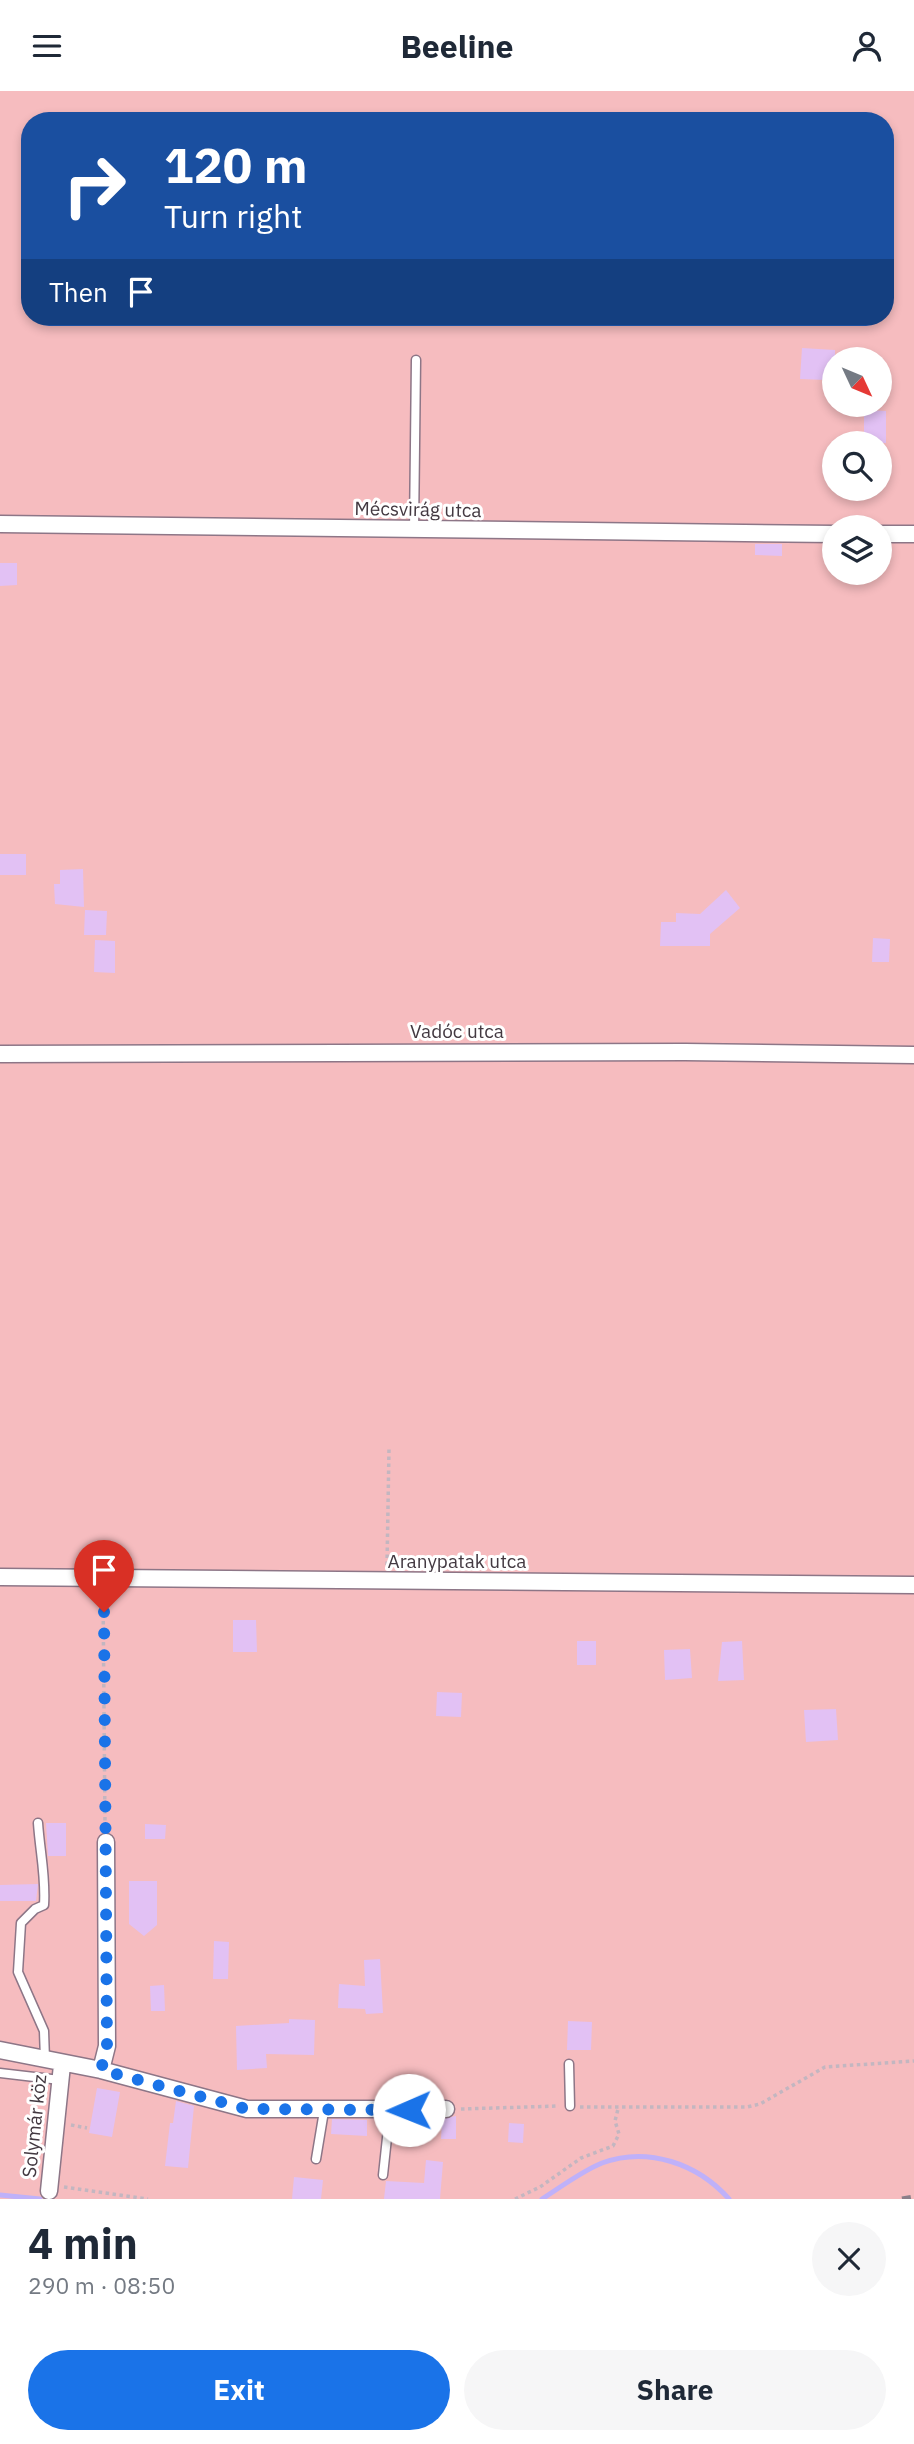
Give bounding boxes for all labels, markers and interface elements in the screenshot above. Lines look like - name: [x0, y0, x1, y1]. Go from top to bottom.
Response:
- text: Beeline: [400, 25, 514, 67]
- icon: menu: [28, 27, 66, 65]
- icon: person: [848, 27, 886, 65]
- text: 120 m: [164, 133, 308, 196]
- icon: right: [49, 140, 140, 231]
- text: Turn right: [164, 195, 302, 237]
- icon: arrive: [122, 273, 160, 311]
- text: Then: [49, 275, 108, 309]
- north arrow: [822, 347, 892, 417]
- map controls: [822, 347, 892, 585]
- button: search: [822, 431, 892, 501]
- street label: Mécsvirág utca: [354, 496, 482, 522]
- button: layers: [822, 515, 892, 585]
- street label: Vadóc utca: [410, 1019, 504, 1043]
- pin: [74, 1540, 134, 1612]
- street label: Aranypatak utca: [388, 1549, 526, 1573]
- icon: arrive: [85, 1551, 123, 1589]
- street label: Solymár köz: [17, 2073, 51, 2179]
- position arrow: [372, 2073, 446, 2147]
- text: 4 min: [28, 2216, 138, 2271]
- button: close: [812, 2222, 886, 2296]
- text: 290 m · 08:50: [28, 2270, 175, 2300]
- button: Exit: [28, 2350, 450, 2430]
- button: Share: [464, 2350, 886, 2430]

